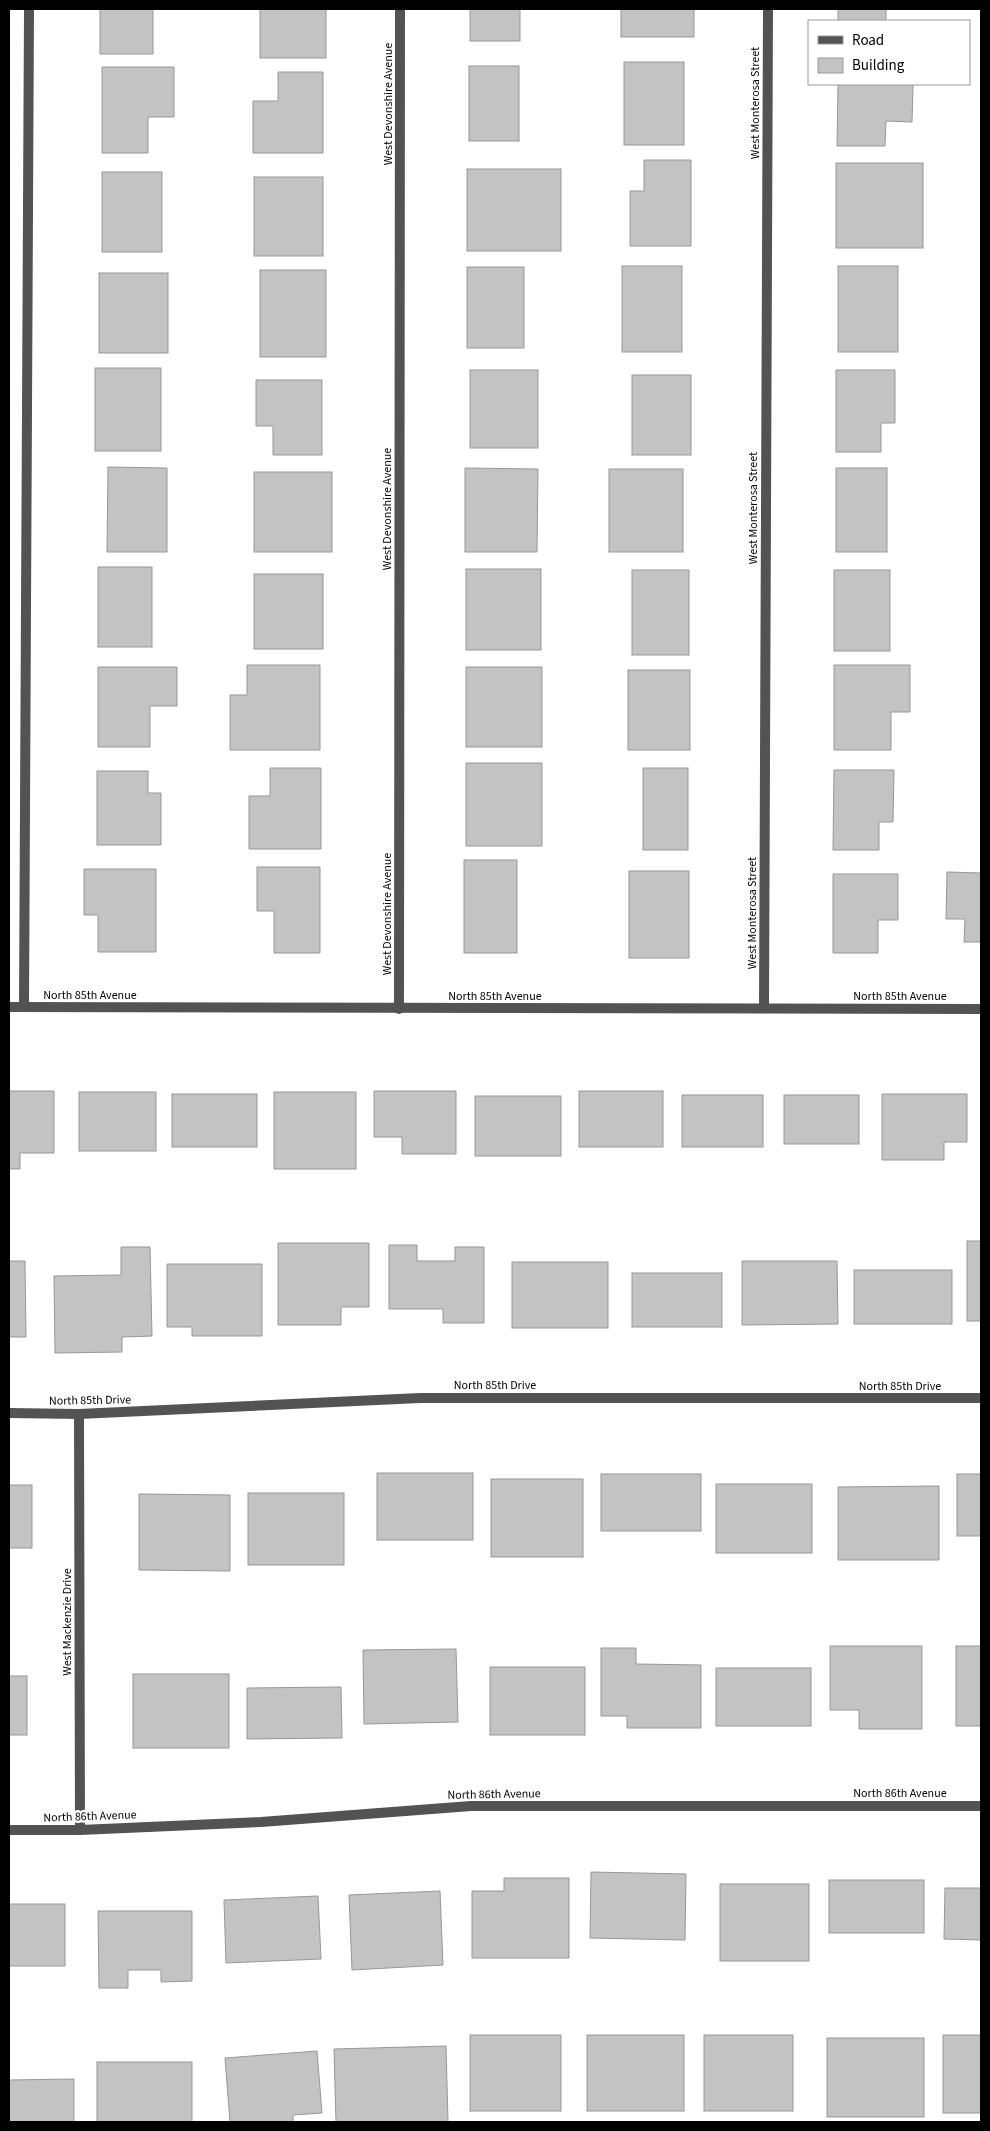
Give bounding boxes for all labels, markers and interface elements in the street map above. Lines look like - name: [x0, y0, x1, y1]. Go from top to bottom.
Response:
- legend: [808, 20, 970, 85]
- text: Road: [852, 30, 884, 51]
- street label: West Devonshire Avenue: [380, 43, 397, 165]
- street label: West Monterosa Street: [747, 47, 764, 159]
- text: Building: [852, 55, 905, 76]
- street label: West Devonshire Avenue: [379, 448, 396, 570]
- street label: West Monterosa Street: [745, 452, 762, 564]
- street label: West Devonshire Avenue: [379, 853, 396, 975]
- street label: West Monterosa Street: [744, 857, 761, 969]
- street label: North 85th Avenue: [43, 987, 137, 1004]
- street label: North 85th Avenue: [448, 988, 542, 1005]
- street label: North 85th Avenue: [853, 988, 947, 1005]
- street label: North 85th Drive: [454, 1377, 536, 1394]
- street label: North 85th Drive: [859, 1378, 941, 1395]
- street label: North 85th Drive: [49, 1391, 131, 1410]
- street label: West Mackenzie Drive: [59, 1568, 76, 1676]
- street label: North 86th Avenue: [447, 1785, 541, 1804]
- street label: North 86th Avenue: [853, 1785, 947, 1802]
- street label: North 86th Avenue: [43, 1806, 137, 1827]

